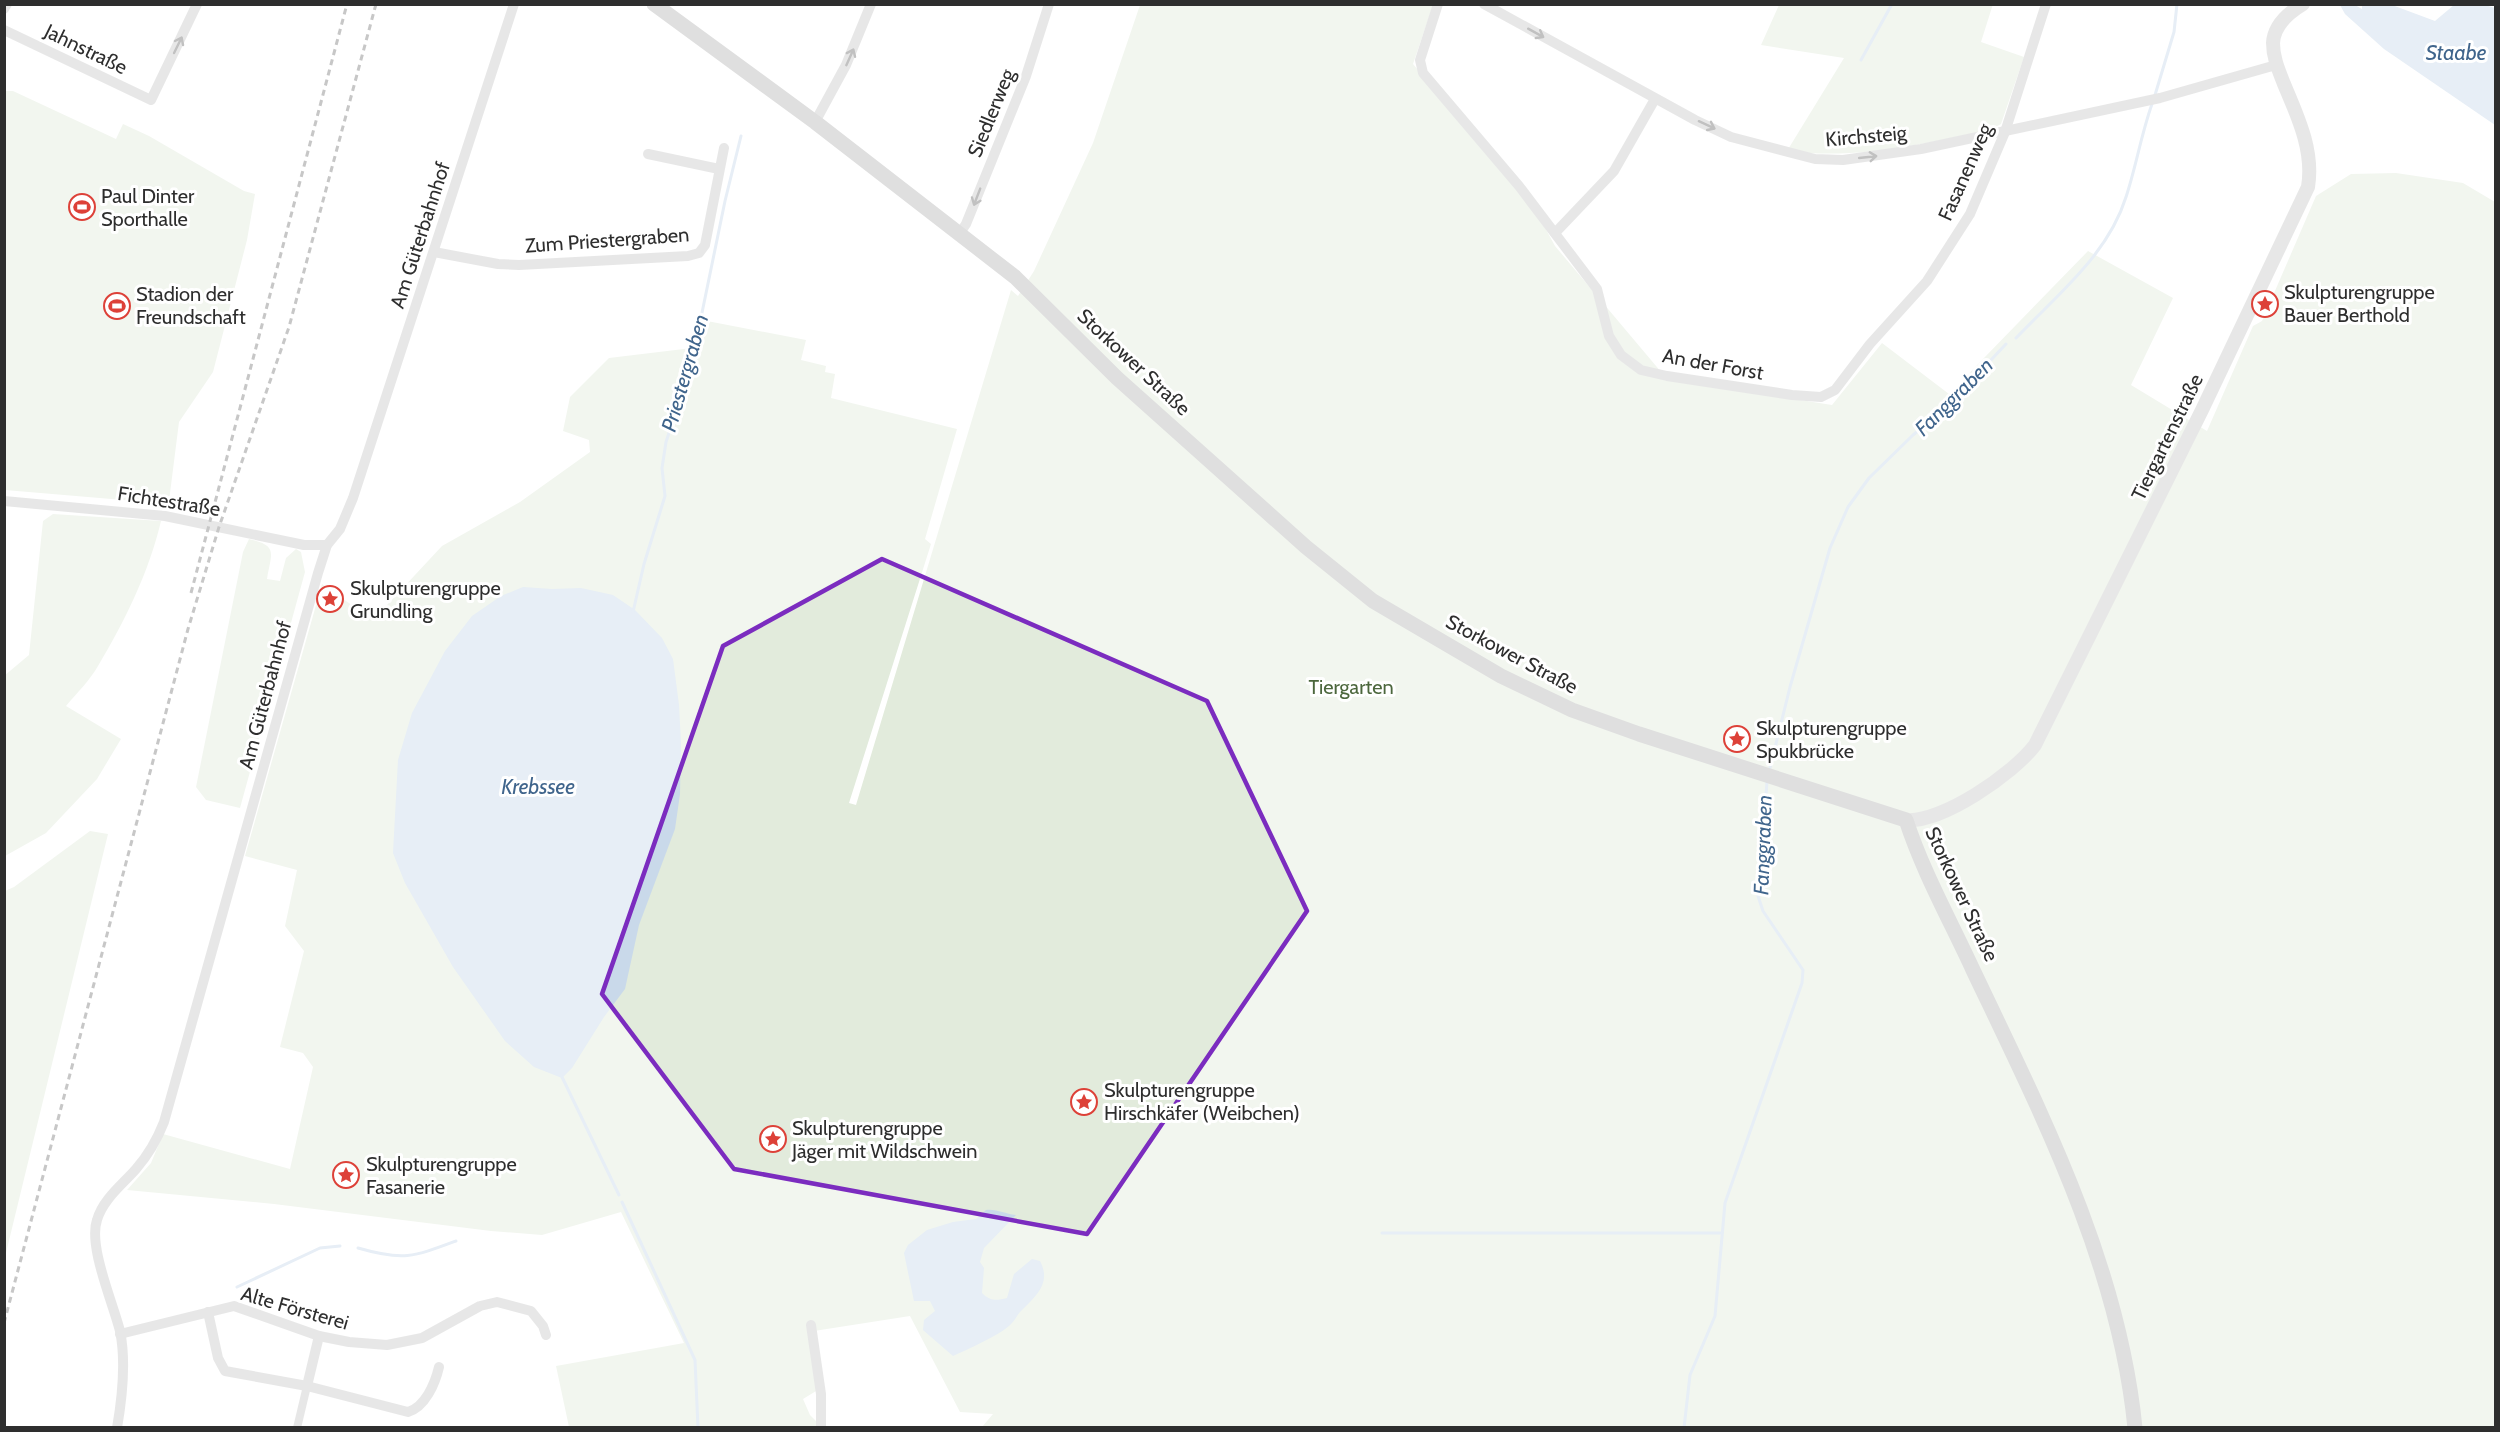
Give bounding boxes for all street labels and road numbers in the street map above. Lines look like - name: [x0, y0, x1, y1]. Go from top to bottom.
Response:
- street label: Jahnstraße: [40, 18, 131, 79]
- street label: Siedlerweg: [962, 64, 1020, 161]
- street label: Fasanenweg: [1933, 119, 1998, 224]
- street label: Kirchsteig: [1824, 120, 1909, 152]
- street label: Am Güterbahnhof: [385, 158, 455, 311]
- street label: Zum Priestergraben: [524, 222, 690, 258]
- street label: Storkower Straße: [1072, 303, 1196, 421]
- street label: An der Forst: [1661, 343, 1766, 385]
- street label: Tiergartenstraße: [2126, 370, 2208, 504]
- street label: Fichtestraße: [116, 481, 222, 521]
- street label: Storkower Straße: [1442, 609, 1582, 699]
- street label: Am Güterbahnhof: [234, 618, 296, 772]
- street label: Storkower Straße: [1920, 823, 2004, 965]
- street label: Alte Försterei: [238, 1281, 352, 1335]

